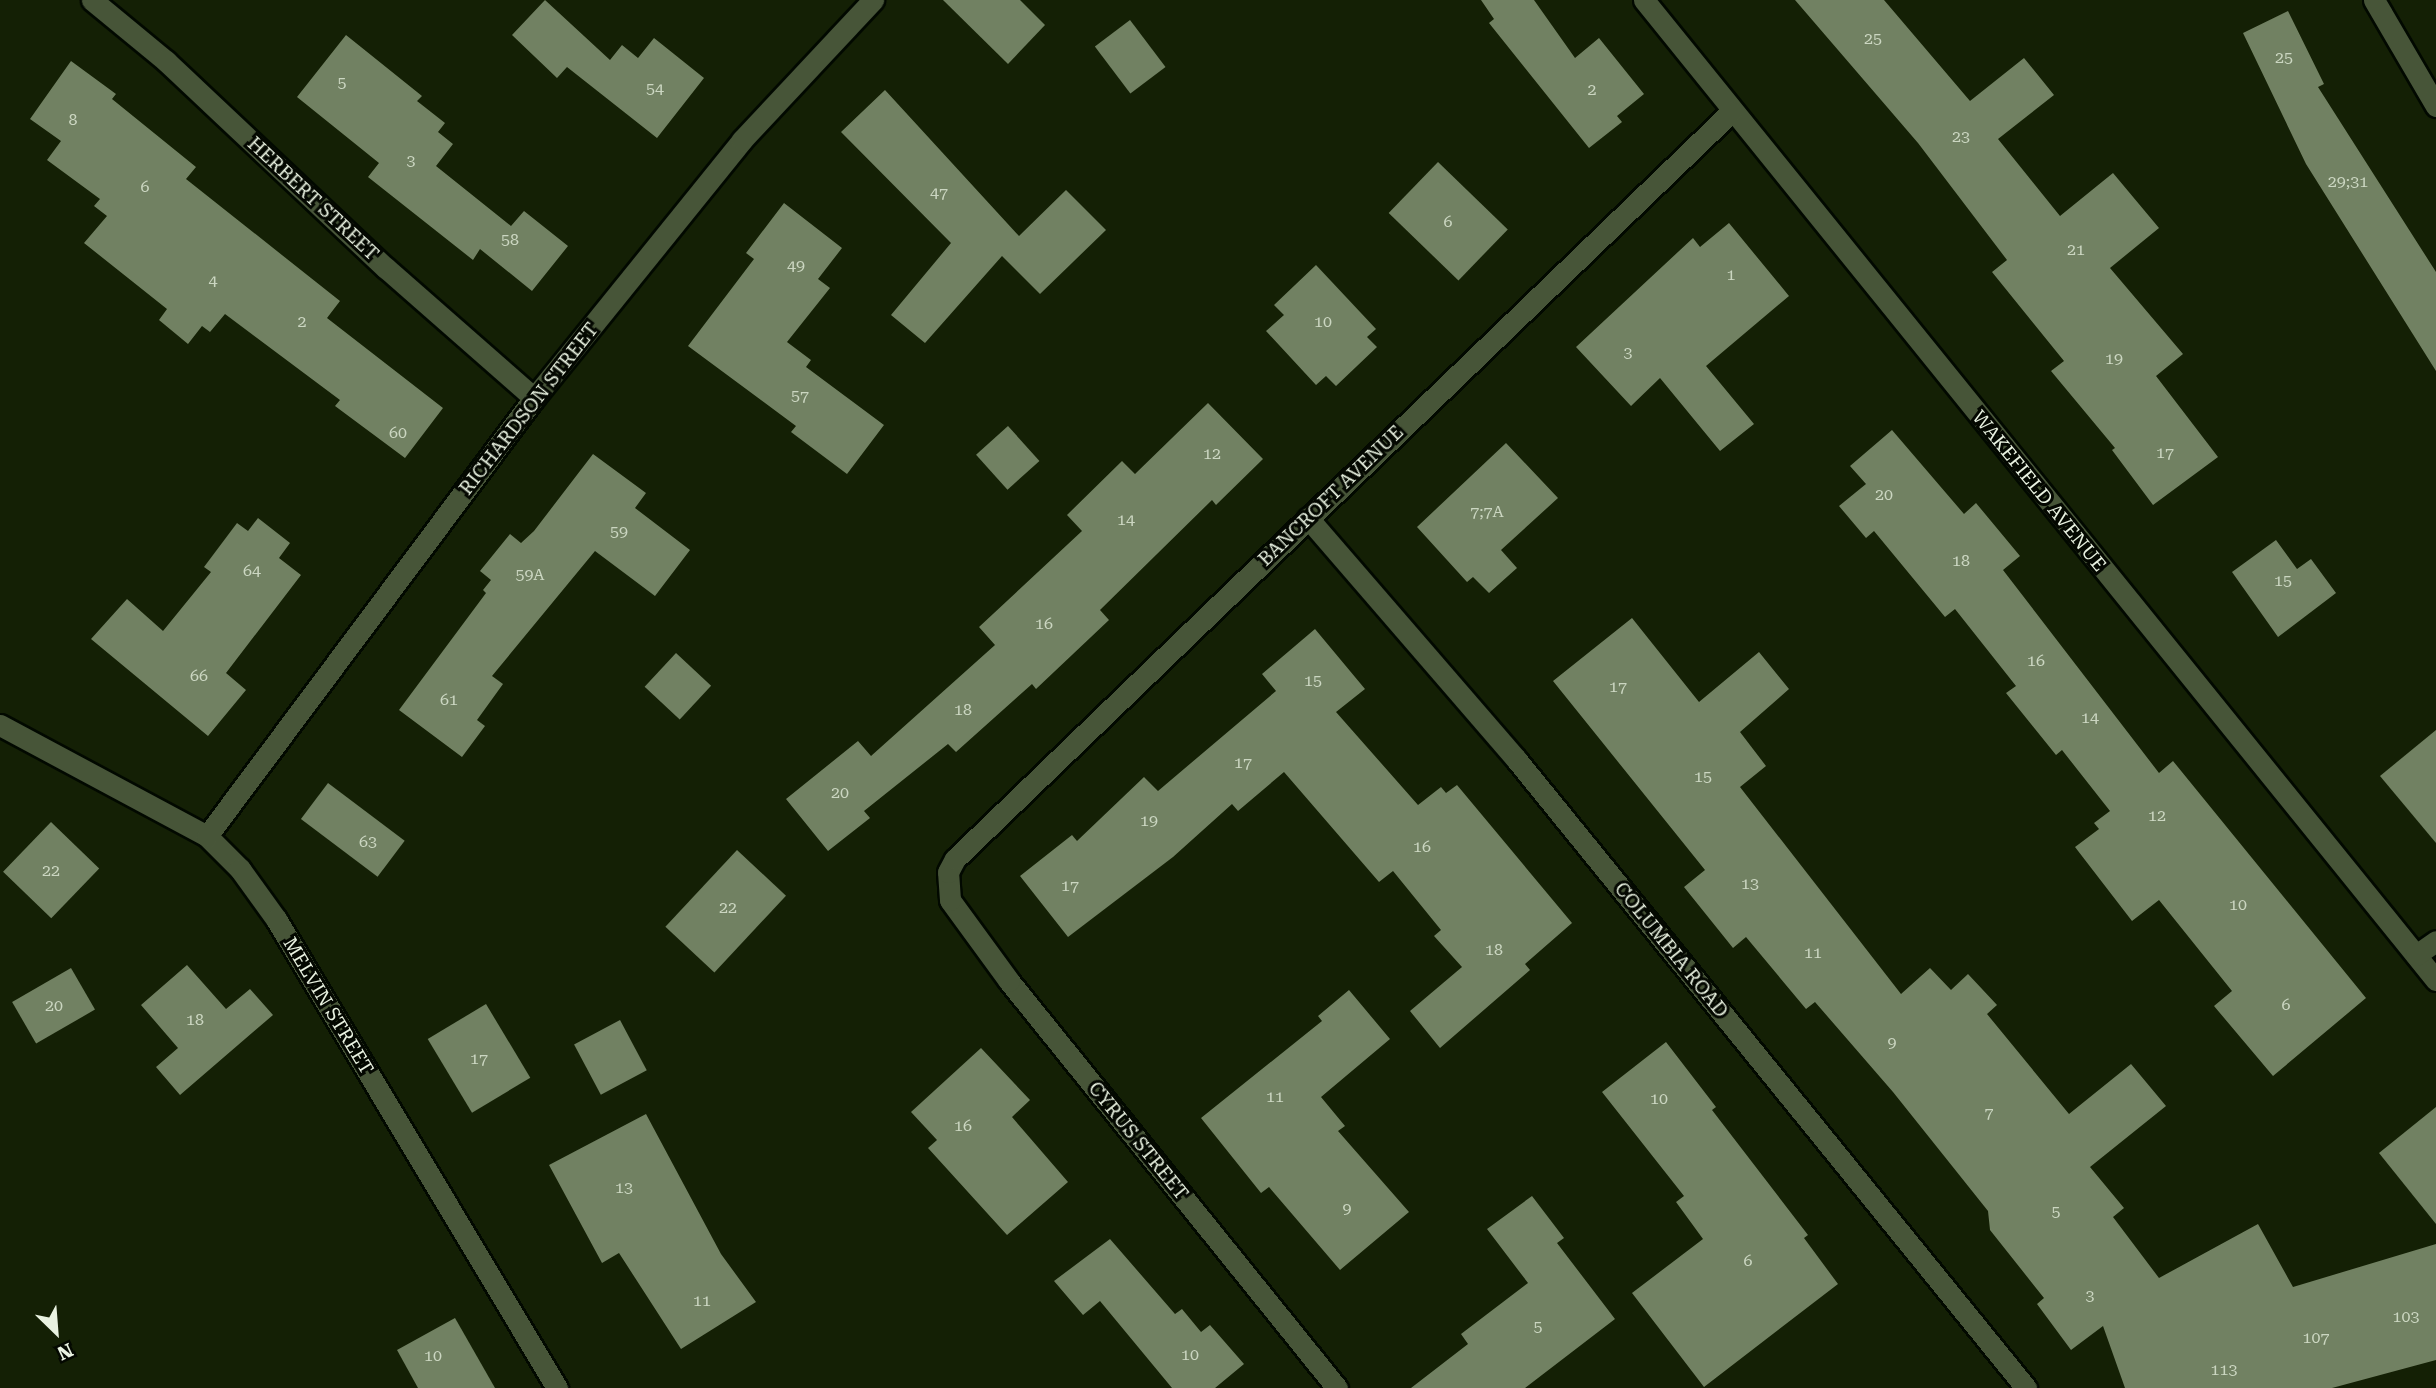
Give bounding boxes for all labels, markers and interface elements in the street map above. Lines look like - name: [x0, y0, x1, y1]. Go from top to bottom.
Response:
- house number: 25: [1864, 29, 1882, 49]
- house number: 25: [2275, 48, 2293, 68]
- house number: 5: [338, 73, 346, 93]
- house number: 54: [646, 79, 664, 99]
- house number: 2: [1588, 80, 1596, 100]
- house number: 8: [69, 110, 77, 130]
- house number: 23: [1952, 127, 1970, 147]
- street label: HERBERT STREET: [243, 132, 383, 266]
- house number: 3: [407, 151, 415, 171]
- house number: 29;31: [2328, 172, 2368, 192]
- house number: 6: [141, 177, 149, 197]
- house number: 47: [930, 183, 948, 203]
- house number: 6: [1444, 212, 1452, 232]
- house number: 58: [501, 230, 519, 250]
- house number: 21: [2067, 240, 2085, 260]
- house number: 49: [787, 256, 805, 276]
- house number: 1: [1727, 265, 1735, 285]
- house number: 4: [209, 271, 217, 291]
- house number: 2: [298, 312, 306, 332]
- house number: 10: [1314, 312, 1332, 332]
- street label: RICHARDSON STREET: [455, 318, 603, 500]
- house number: 3: [1624, 343, 1632, 363]
- house number: 19: [2105, 349, 2123, 369]
- house number: 57: [791, 386, 809, 406]
- street label: WAKEFIELD AVENUE: [1967, 406, 2111, 576]
- street label: BANCROFT AVENUE: [1254, 421, 1408, 571]
- house number: 60: [389, 423, 407, 443]
- house number: 17: [2156, 443, 2174, 463]
- house number: 12: [1203, 444, 1221, 464]
- house number: 20: [1875, 485, 1893, 505]
- house number: 7;7A: [1470, 502, 1504, 522]
- house number: 14: [1117, 510, 1135, 530]
- house number: 59: [610, 522, 628, 542]
- house number: 18: [1952, 551, 1970, 571]
- house number: 64: [243, 561, 261, 581]
- house number: 59A: [515, 565, 545, 585]
- house number: 15: [2274, 571, 2292, 591]
- house number: 16: [1035, 614, 1053, 634]
- house number: 16: [2027, 651, 2045, 671]
- house number: 66: [190, 666, 208, 686]
- house number: 15: [1304, 671, 1322, 691]
- house number: 17: [1609, 677, 1627, 697]
- house number: 61: [440, 690, 458, 710]
- house number: 18: [954, 700, 972, 720]
- house number: 14: [2081, 708, 2099, 728]
- house number: 17: [1234, 753, 1252, 773]
- house number: 15: [1694, 767, 1712, 787]
- house number: 20: [831, 783, 849, 803]
- house number: 12: [2148, 806, 2166, 826]
- house number: 19: [1140, 811, 1158, 831]
- house number: 63: [359, 832, 377, 852]
- house number: 16: [1413, 837, 1431, 857]
- house number: 22: [42, 861, 60, 881]
- house number: 13: [1741, 874, 1759, 894]
- house number: 17: [1061, 876, 1079, 896]
- street label: COLUMBIA ROAD: [1609, 878, 1733, 1022]
- house number: 10: [2229, 895, 2247, 915]
- house number: 22: [719, 898, 737, 918]
- street label: MELVIN STREET: [278, 933, 378, 1079]
- house number: 18: [1485, 940, 1503, 960]
- house number: 11: [1804, 943, 1822, 963]
- house number: 6: [2282, 995, 2290, 1015]
- house number: 20: [45, 996, 63, 1016]
- house number: 18: [186, 1010, 204, 1030]
- house number: 9: [1888, 1033, 1896, 1053]
- house number: 17: [470, 1049, 488, 1069]
- street label: CYRUS STREET: [1083, 1077, 1193, 1205]
- house number: 11: [1266, 1087, 1284, 1107]
- house number: 10: [1650, 1089, 1668, 1109]
- house number: 7: [1985, 1103, 1993, 1123]
- house number: 16: [954, 1116, 972, 1136]
- house number: 13: [615, 1178, 633, 1198]
- house number: 9: [1343, 1199, 1351, 1219]
- house number: 5: [2052, 1202, 2060, 1222]
- house number: 6: [1744, 1251, 1752, 1271]
- house number: 3: [2086, 1286, 2094, 1306]
- house number: 11: [693, 1291, 711, 1311]
- north arrow: [21, 1297, 91, 1367]
- house number: 103: [2393, 1307, 2419, 1327]
- house number: 5: [1534, 1317, 1542, 1337]
- house number: 107: [2303, 1328, 2329, 1348]
- text: N: [54, 1338, 77, 1365]
- house number: 10: [1181, 1345, 1199, 1365]
- house number: 10: [424, 1346, 442, 1366]
- house number: 113: [2211, 1360, 2237, 1380]

